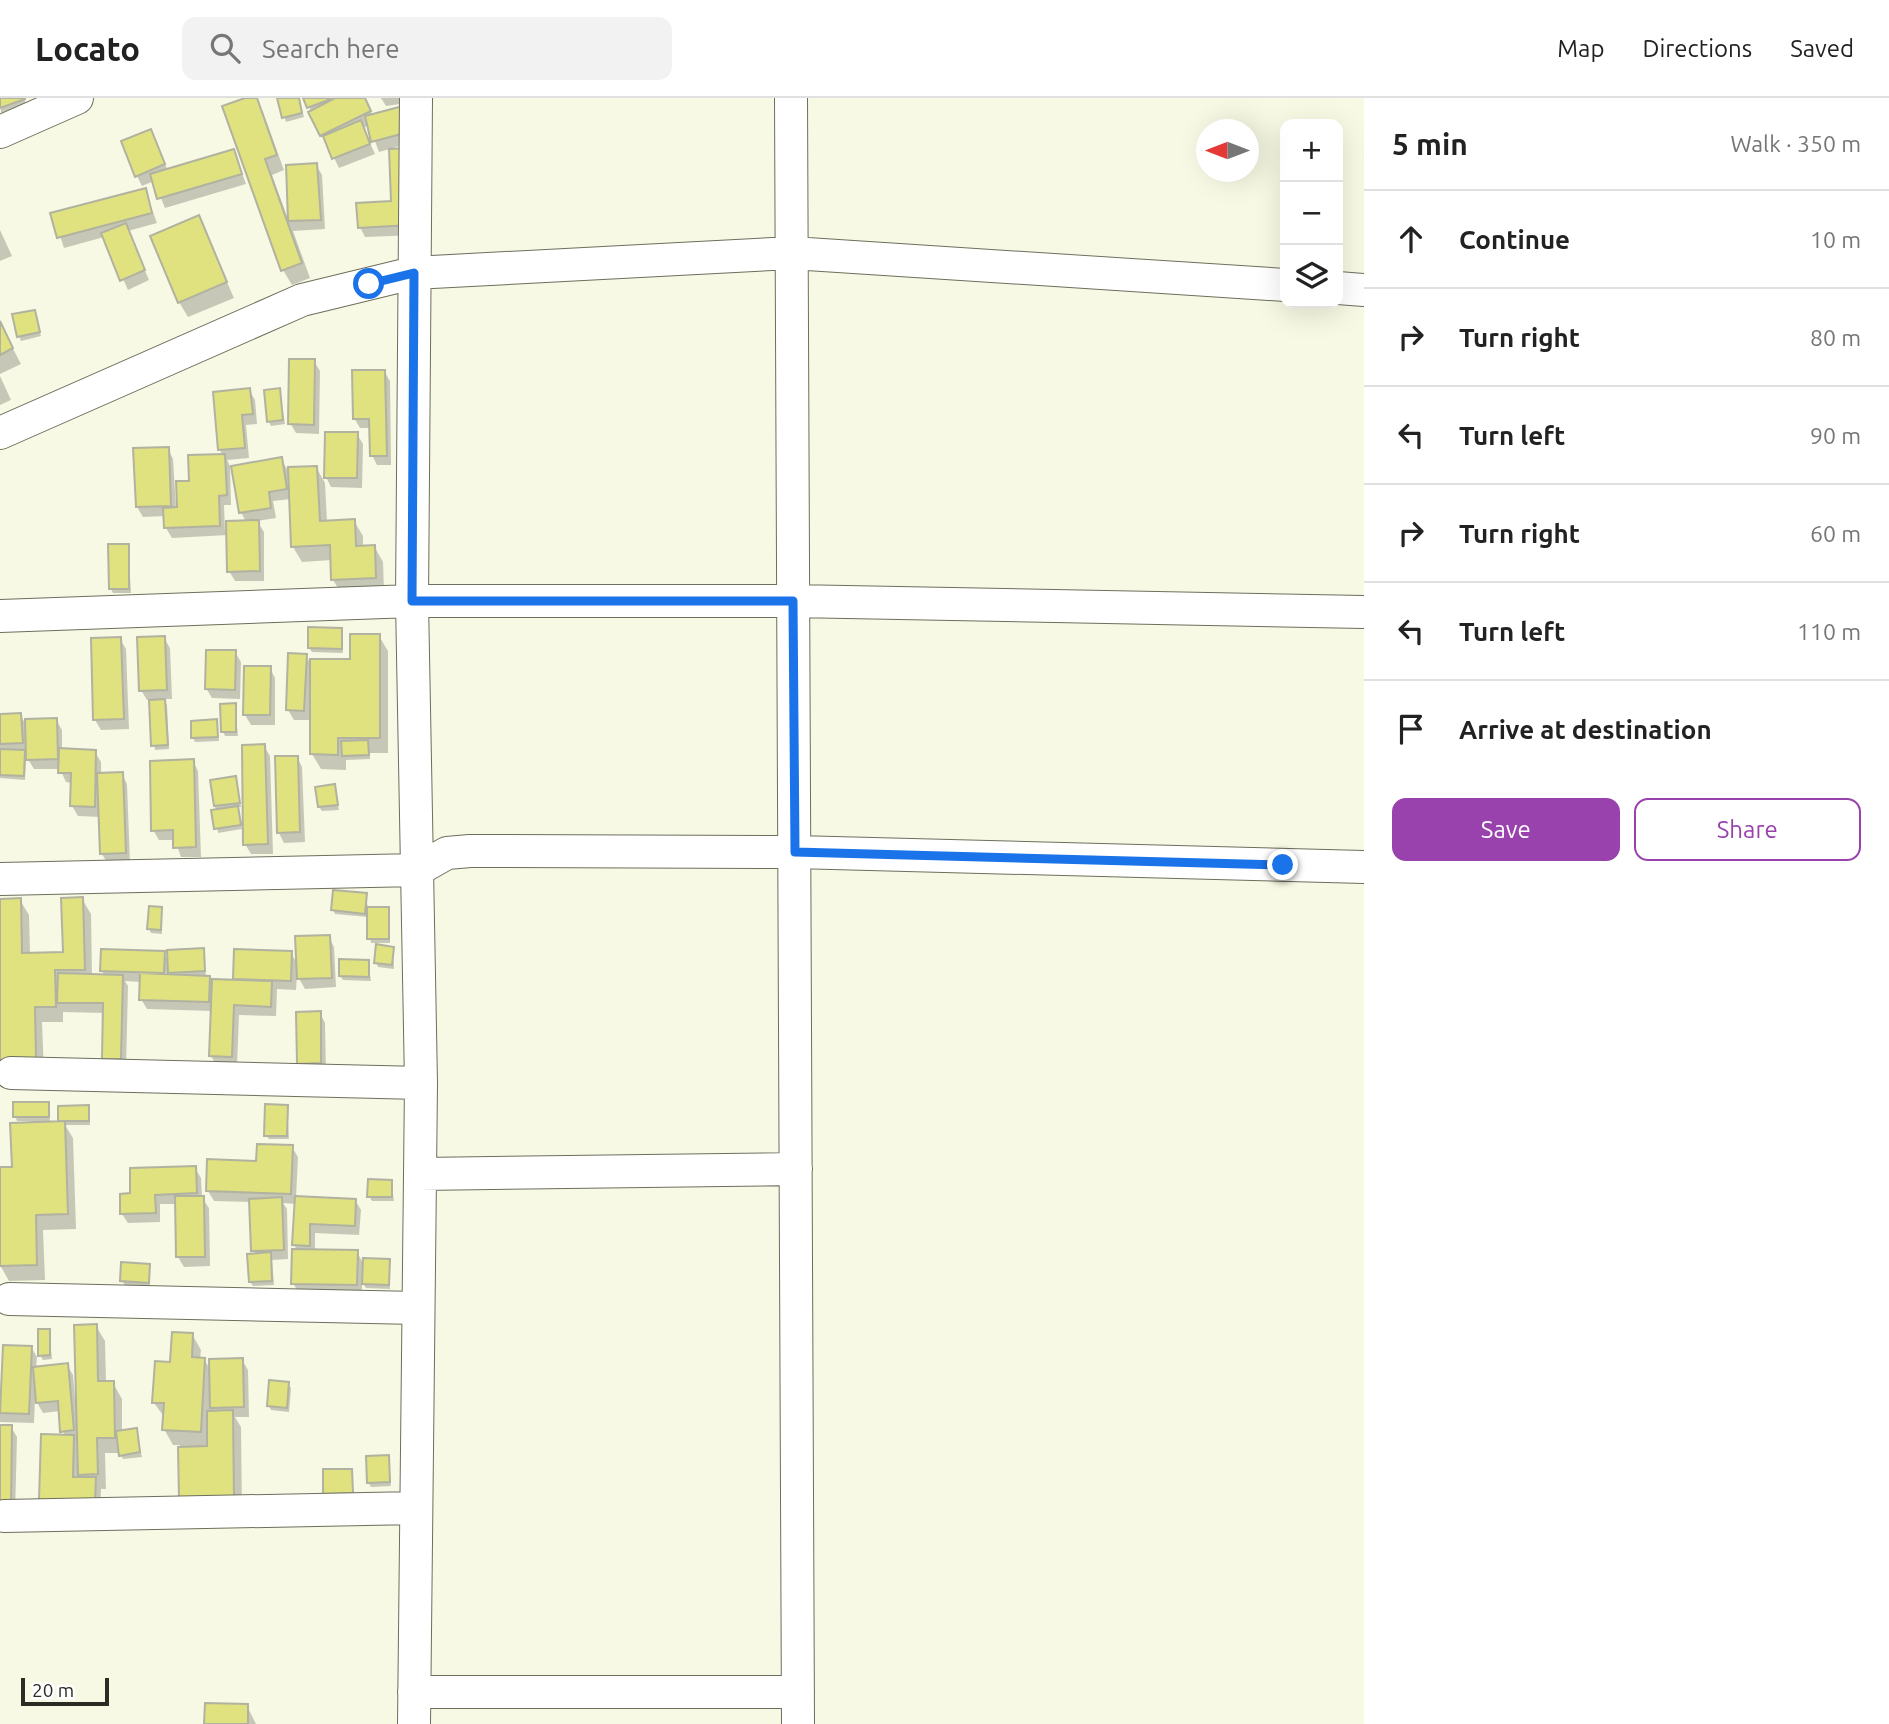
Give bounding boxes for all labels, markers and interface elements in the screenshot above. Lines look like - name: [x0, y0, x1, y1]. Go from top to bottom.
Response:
- search box: [182, 17, 672, 80]
- icon: search: [206, 29, 244, 67]
- text: Locato: [35, 30, 140, 67]
- text: Search here: [262, 34, 400, 63]
- text: Map: [1557, 35, 1604, 62]
- text: Directions: [1642, 35, 1752, 62]
- text: Saved: [1790, 35, 1854, 62]
- north arrow: [1196, 119, 1259, 182]
- map controls: [1280, 119, 1343, 308]
- button: +: [1280, 119, 1343, 182]
- text: 5 min: [1392, 127, 1468, 161]
- text: Walk · 350 m: [1730, 131, 1861, 156]
- button: −: [1280, 182, 1343, 245]
- icon: ahead: [1392, 220, 1430, 258]
- text: Continue: [1459, 225, 1570, 254]
- text: 10 m: [1810, 227, 1861, 252]
- button: layers: [1280, 245, 1343, 308]
- route start: [353, 268, 384, 299]
- icon: right: [1392, 318, 1430, 356]
- text: Turn right: [1459, 323, 1580, 352]
- text: 80 m: [1810, 325, 1861, 350]
- icon: left: [1392, 416, 1430, 454]
- text: Turn left: [1459, 421, 1565, 450]
- text: 90 m: [1810, 423, 1861, 448]
- icon: right: [1392, 514, 1430, 552]
- text: Turn right: [1459, 519, 1580, 548]
- text: 60 m: [1810, 521, 1861, 546]
- icon: left: [1392, 612, 1430, 650]
- text: Turn left: [1459, 617, 1565, 646]
- text: 110 m: [1797, 619, 1861, 644]
- icon: arrive: [1392, 710, 1430, 748]
- text: Arrive at destination: [1459, 715, 1712, 744]
- button: Save: [1392, 798, 1620, 861]
- button: Share: [1634, 798, 1861, 861]
- route end: [1267, 849, 1298, 880]
- scale bar: [21, 1675, 108, 1707]
- text: 20 m: [32, 1679, 74, 1701]

